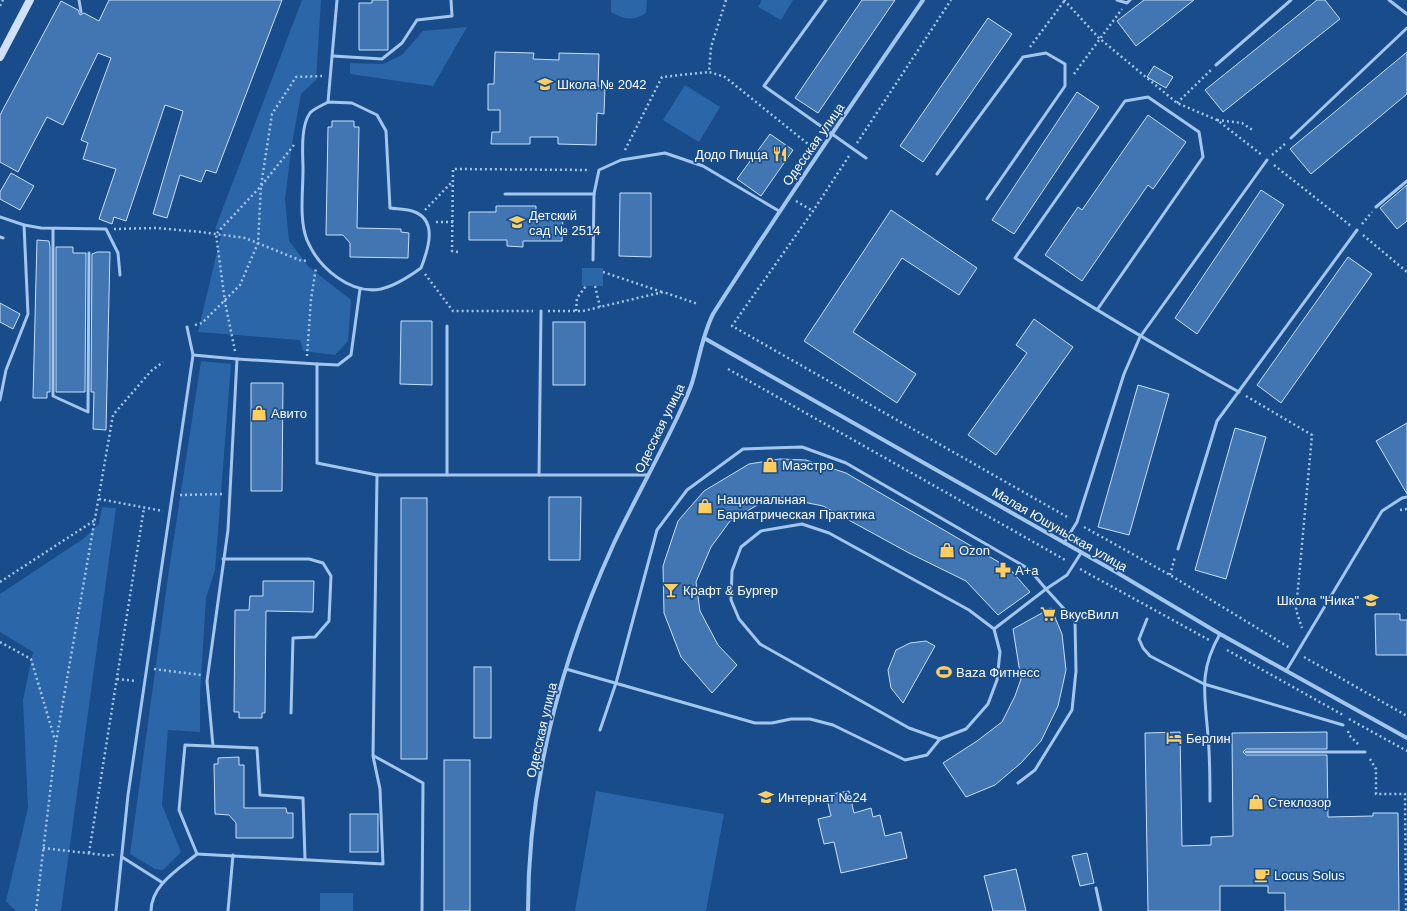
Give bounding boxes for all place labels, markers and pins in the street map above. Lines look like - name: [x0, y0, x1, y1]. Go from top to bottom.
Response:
- school or university icon: Школа № 2042: [536, 75, 554, 93]
- place label: Школа № 2042: [557, 77, 647, 92]
- restaurant icon: Додо Пицца: [771, 145, 789, 163]
- place label: Додо Пицца: [695, 147, 769, 162]
- place label: Детский сад № 2514: [529, 208, 600, 238]
- school or university icon: Детский сад № 2514: [508, 213, 526, 231]
- shop icon: Авито: [250, 404, 268, 422]
- place label: Авито: [271, 406, 307, 421]
- shop icon: Маэстро: [761, 456, 779, 474]
- place label: Маэстро: [782, 458, 834, 473]
- place label: Национальная Бариатрическая Практика: [717, 492, 876, 522]
- shop icon: Национальная Бариатрическая Практика: [696, 497, 714, 515]
- shop icon: Ozon: [938, 541, 956, 559]
- place label: Ozon: [959, 543, 990, 558]
- pharmacy icon: А+а: [994, 561, 1012, 579]
- place label: А+а: [1015, 563, 1039, 578]
- bar icon: Крафт & Бургер: [662, 581, 680, 599]
- place label: Крафт & Бургер: [683, 583, 778, 598]
- school or university icon: Школа "Ника": [1362, 591, 1380, 609]
- place label: Школа "Ника": [1277, 593, 1359, 608]
- supermarket icon: ВкусВилл: [1039, 605, 1057, 623]
- place label: ВкусВилл: [1060, 607, 1118, 622]
- sports icon: Baza Фитнесс: [935, 663, 953, 681]
- place label: Baza Фитнесс: [956, 665, 1040, 680]
- hotel icon: Берлин: [1165, 729, 1183, 747]
- place label: Берлин: [1186, 731, 1231, 746]
- school or university icon: Интернат №24: [757, 788, 775, 806]
- place label: Интернат №24: [778, 790, 867, 805]
- shop icon: Стеклозор: [1247, 793, 1265, 811]
- place label: Стеклозор: [1268, 795, 1331, 810]
- cafe icon: Locus Solus: [1253, 866, 1271, 884]
- place label: Locus Solus: [1274, 868, 1345, 883]

